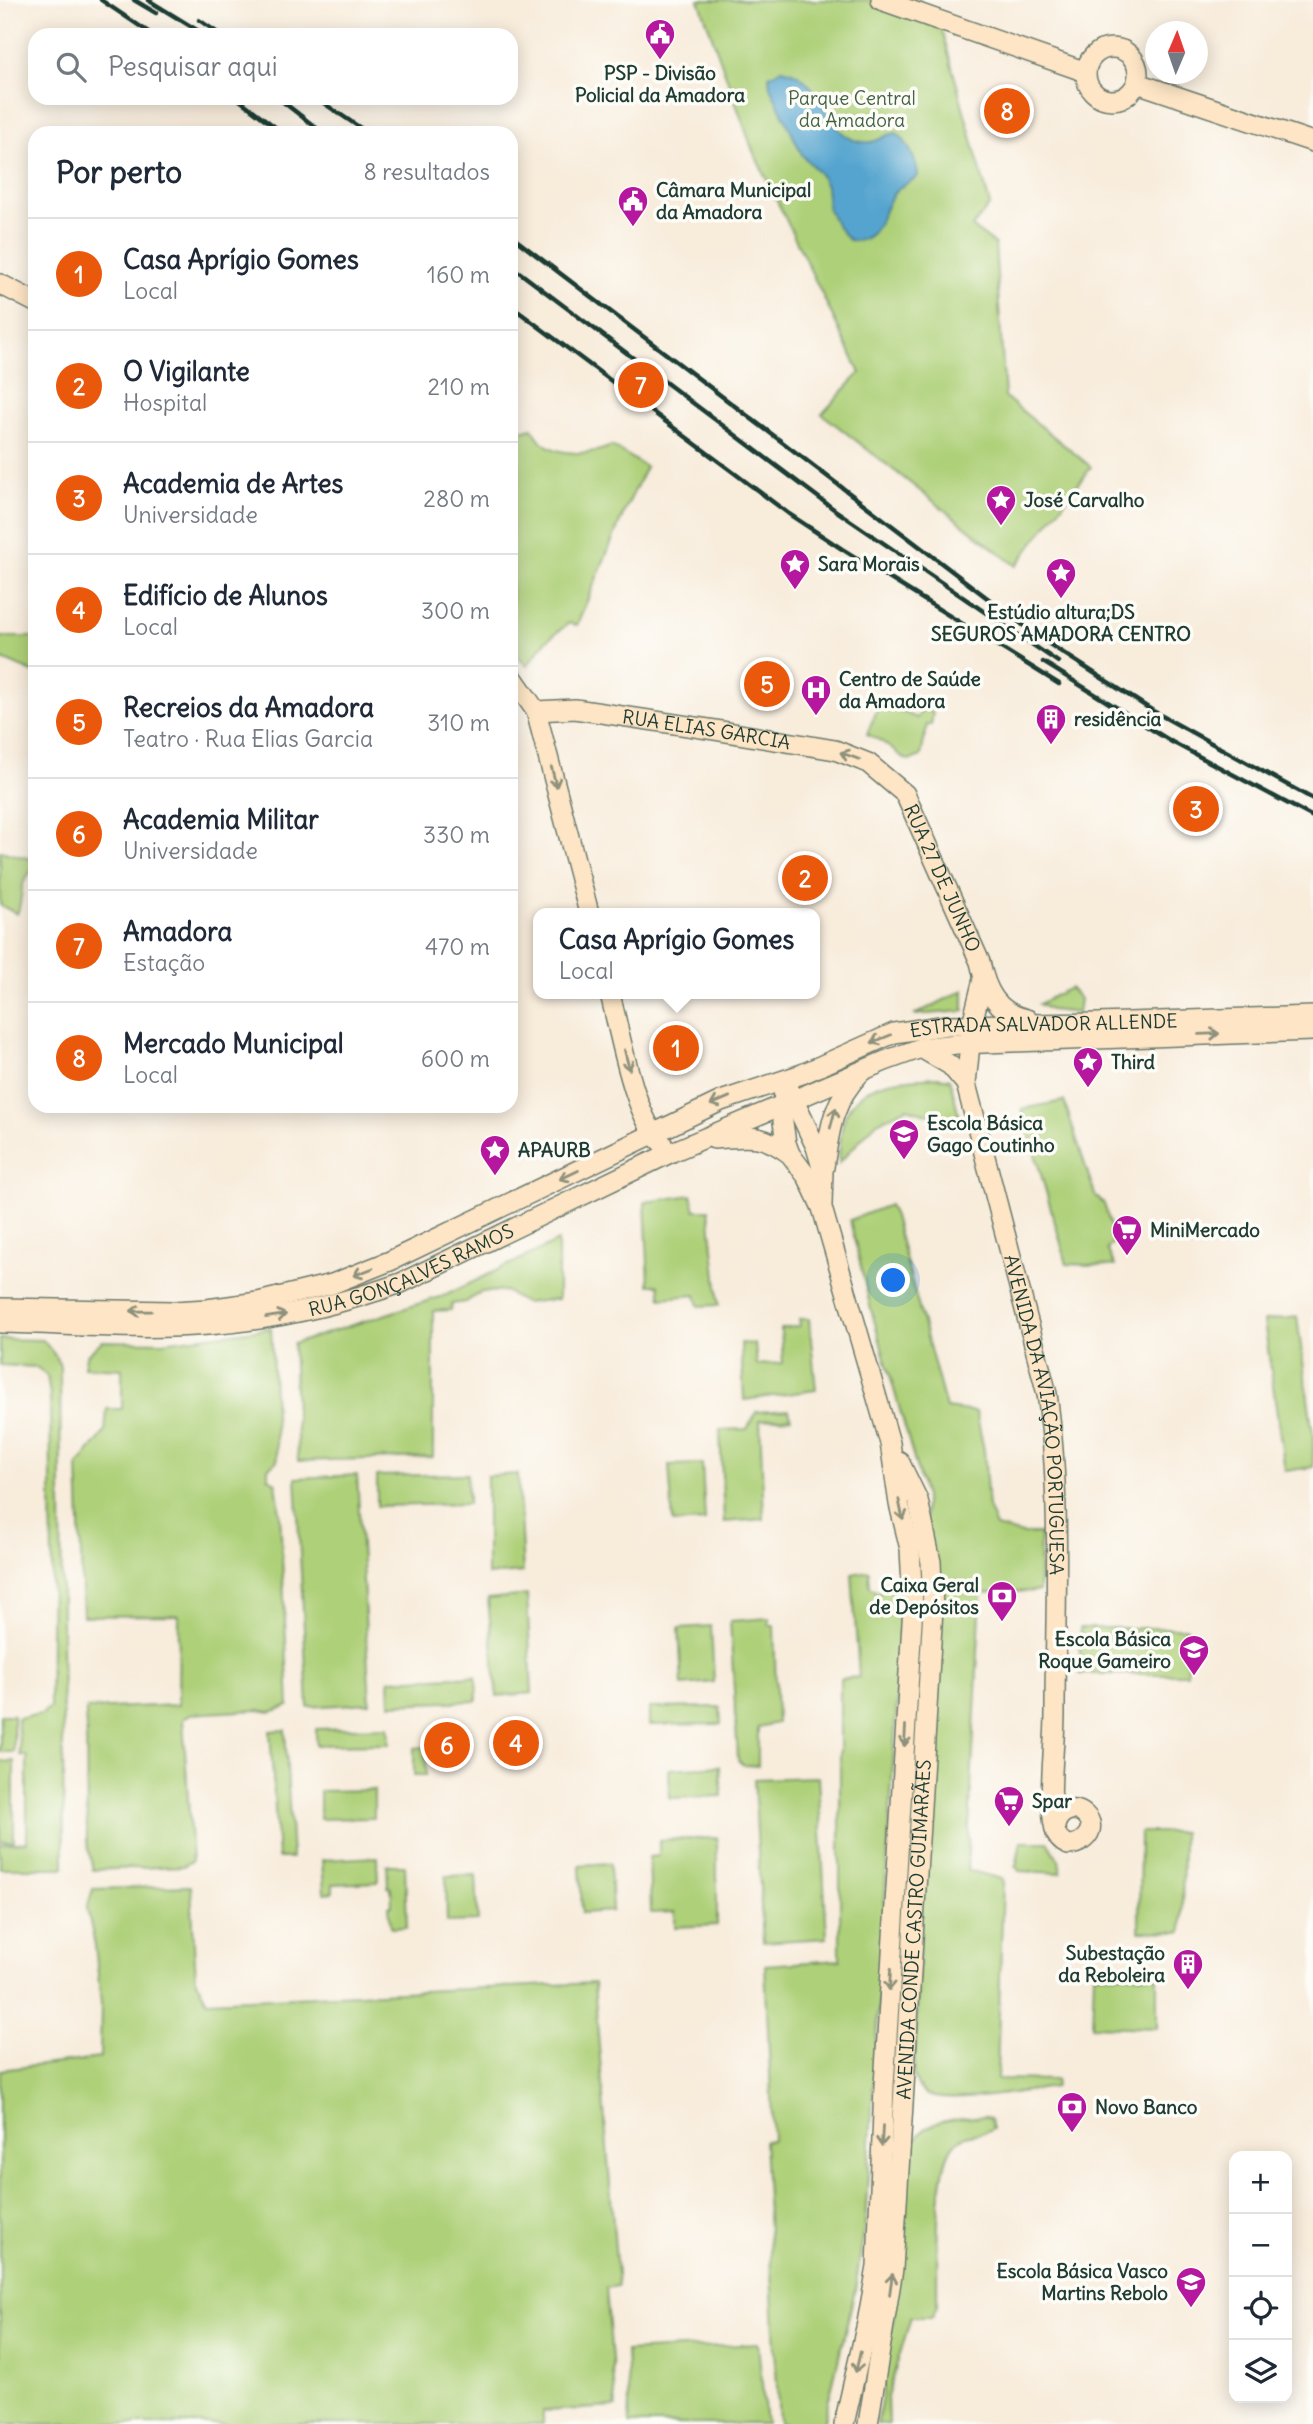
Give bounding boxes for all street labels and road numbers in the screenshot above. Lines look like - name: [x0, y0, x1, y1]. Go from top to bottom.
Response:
- street label: RUA ELIAS GARCIA: [621, 704, 792, 754]
- street label: RUA 27 DE JUNHO: [899, 800, 986, 956]
- street label: ESTRADA SALVADOR ALLENDE: [908, 1008, 1178, 1042]
- street label: RUA GONÇALVES RAMOS: [306, 1218, 518, 1321]
- street label: AVENIDA DA AVIAÇÃO PORTUGUESA: [999, 1252, 1069, 1575]
- street label: AVENIDA CONDE CASTRO GUIMARÃES: [891, 1759, 936, 2100]

